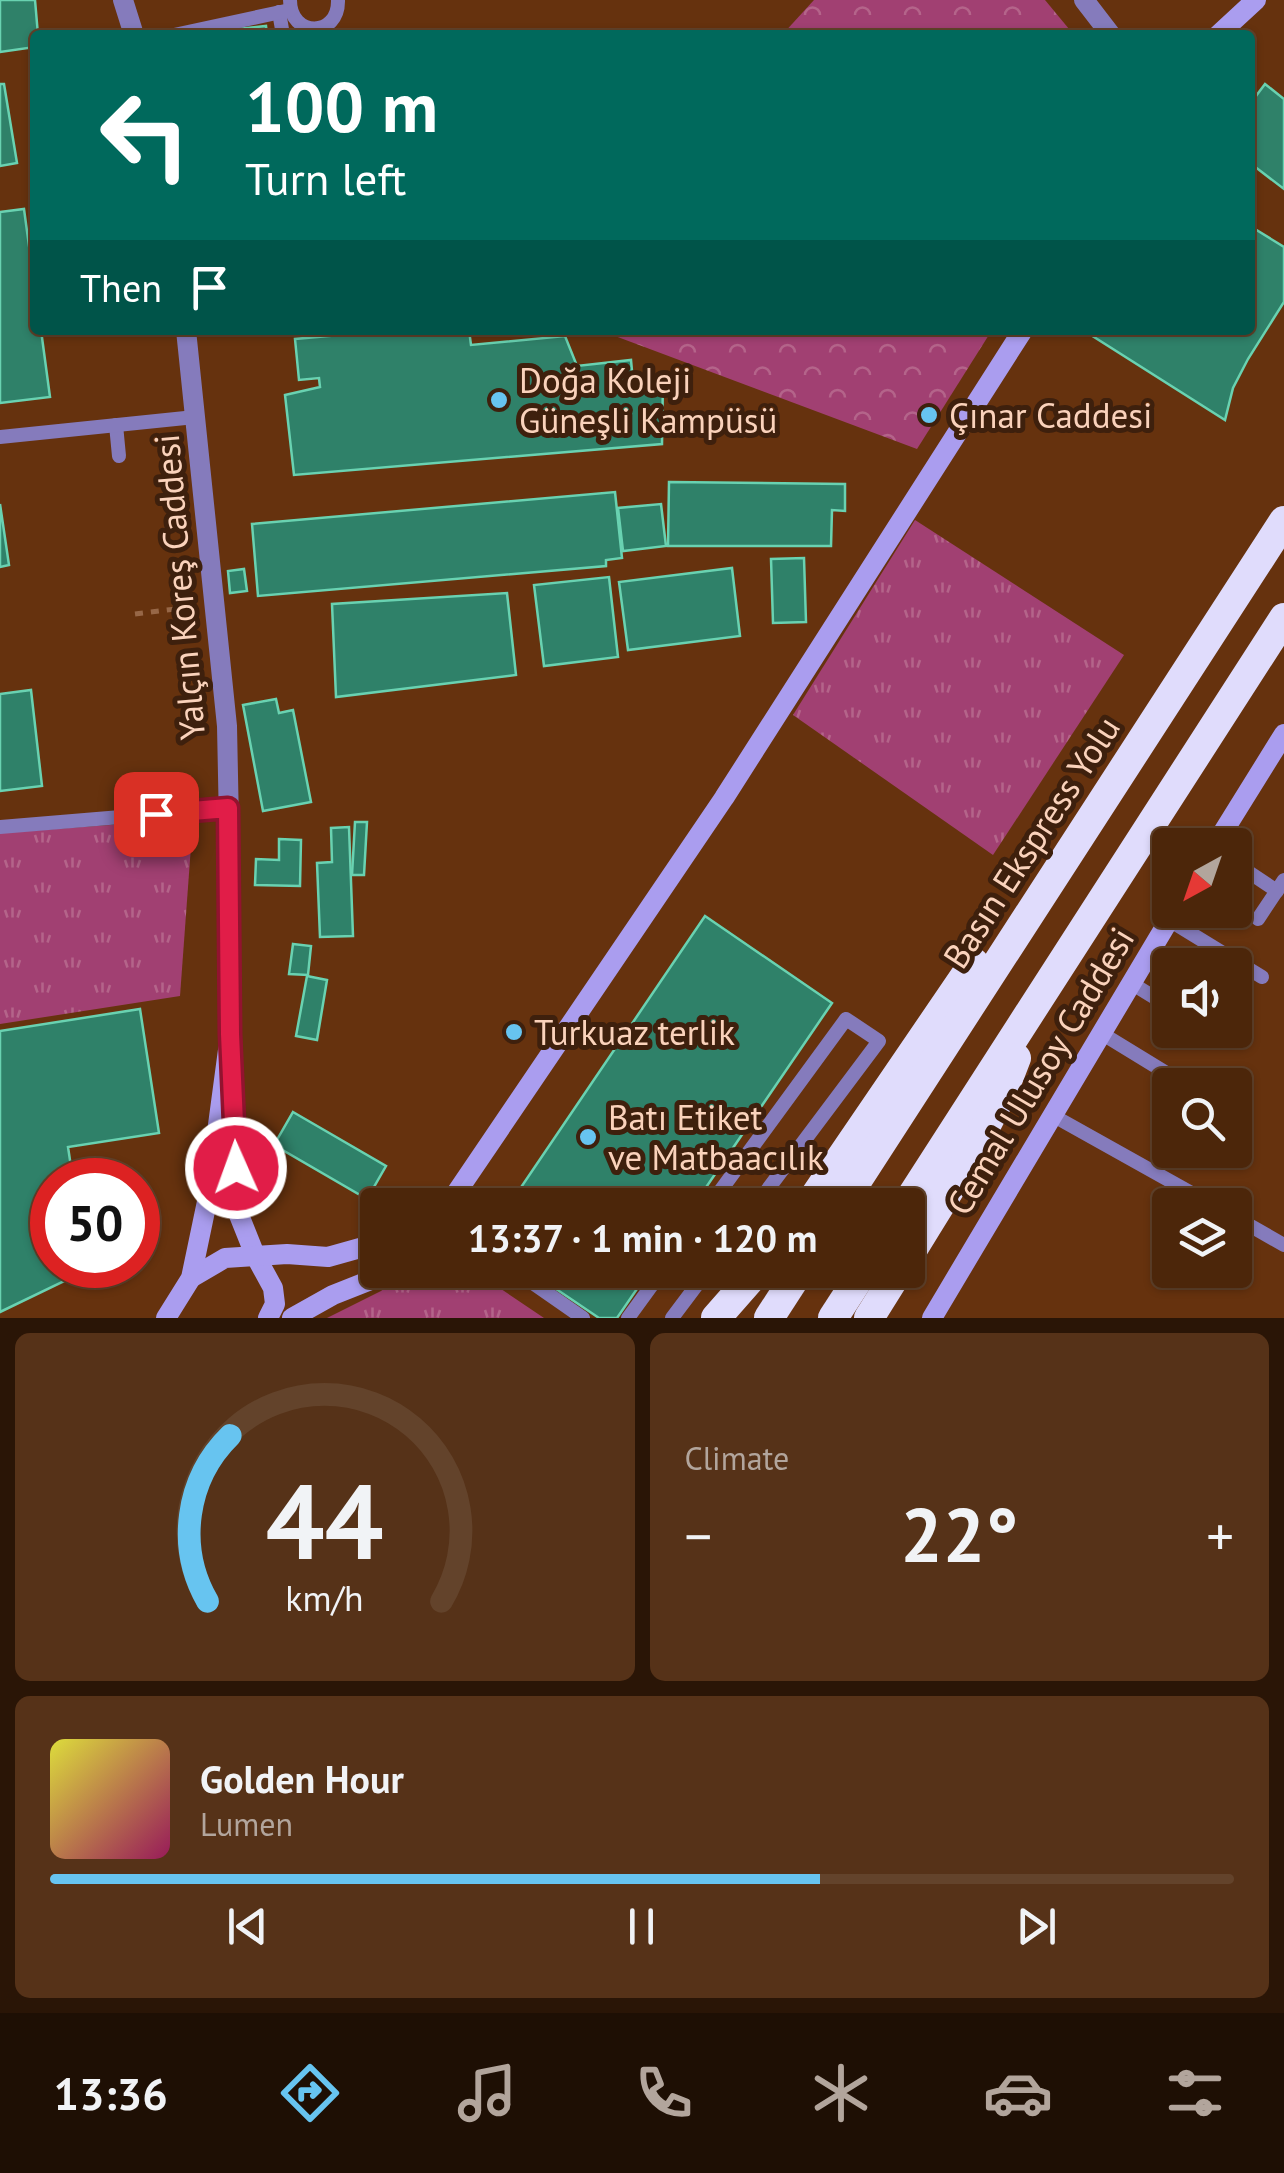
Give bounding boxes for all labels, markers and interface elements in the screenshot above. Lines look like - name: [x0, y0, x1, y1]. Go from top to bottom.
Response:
- text: 100 m: [245, 61, 438, 151]
- icon: left: [80, 70, 210, 200]
- text: Turn left: [245, 149, 406, 207]
- icon: arrive: [182, 260, 237, 315]
- text: Then: [80, 263, 162, 312]
- place label: Doğa Koleji Güneşli Kampüsü: [519, 357, 777, 443]
- marker: Doğa Koleji Güneşli Kampüsü: [488, 389, 510, 411]
- place label: Çınar Caddesi: [949, 392, 1152, 438]
- marker: Çınar Caddesi: [918, 404, 940, 426]
- street label: Yalçın Koreş Caddesi: [143, 432, 215, 742]
- street label: Basın Ekspress Yolu: [932, 707, 1130, 977]
- pin: [114, 772, 199, 857]
- icon: arrive: [129, 787, 184, 842]
- north arrow: [1152, 828, 1252, 928]
- map controls: [1152, 828, 1252, 1288]
- street label: Cemal Ulusoy Caddesi: [936, 919, 1144, 1223]
- button: sound: [1152, 948, 1252, 1048]
- place label: Turkuaz terlik: [534, 1009, 735, 1055]
- marker: Turkuaz terlik: [503, 1021, 525, 1043]
- button: search: [1152, 1068, 1252, 1168]
- place label: Batı Etiket ve Matbaacılık: [608, 1094, 824, 1180]
- position arrow: [184, 1116, 288, 1220]
- marker: Batı Etiket ve Matbaacılık: [577, 1126, 599, 1148]
- speed limit sign: 50: [30, 1158, 160, 1288]
- button: layers: [1152, 1188, 1252, 1288]
- text: 13:37 · 1 min · 120 m: [468, 1213, 817, 1262]
- text: Climate: [685, 1437, 789, 1479]
- text: 44: [266, 1453, 384, 1588]
- text: 22°: [900, 1486, 1018, 1583]
- text: −: [685, 1500, 712, 1571]
- text: +: [1206, 1500, 1234, 1571]
- text: km/h: [286, 1575, 364, 1621]
- text: Golden Hour: [200, 1754, 404, 1803]
- text: Lumen: [200, 1803, 293, 1845]
- icon: previous: [220, 1899, 275, 1954]
- icon: pause: [614, 1899, 669, 1954]
- icon: next: [1009, 1899, 1064, 1954]
- icon: directions: [275, 2058, 345, 2128]
- icon: music: [452, 2058, 522, 2128]
- icon: phone: [629, 2058, 699, 2128]
- icon: climate: [806, 2058, 876, 2128]
- icon: car: [983, 2058, 1053, 2128]
- icon: filters: [1160, 2058, 1230, 2128]
- text: 13:36: [54, 2064, 168, 2122]

